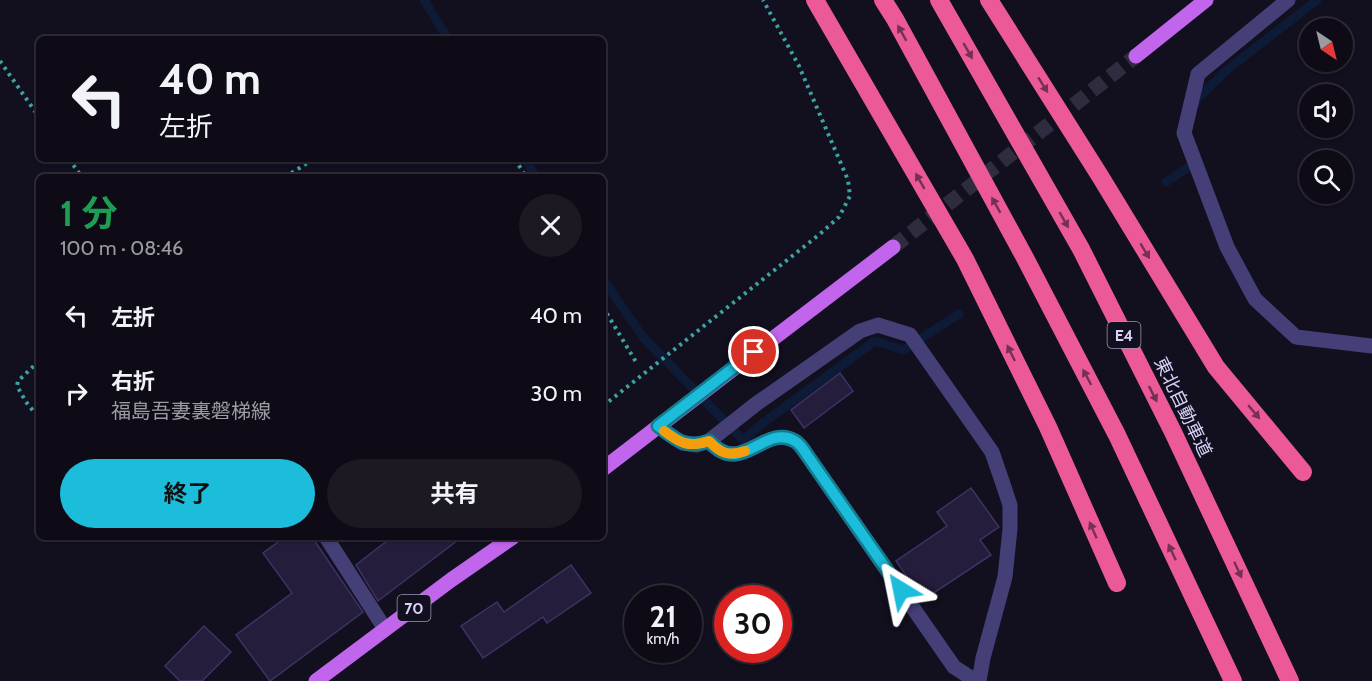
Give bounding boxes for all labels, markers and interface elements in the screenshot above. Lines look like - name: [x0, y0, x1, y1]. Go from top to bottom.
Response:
- north arrow: [1299, 18, 1353, 72]
- map controls: [1299, 18, 1353, 204]
- one-way arrow: [897, 25, 907, 42]
- one-way arrow: [963, 43, 973, 60]
- text: 40 m: [159, 53, 261, 105]
- icon: left: [60, 60, 138, 138]
- one-way arrow: [1037, 77, 1048, 93]
- button: sound: [1299, 84, 1353, 138]
- text: 左折: [159, 110, 213, 143]
- button: search: [1299, 150, 1353, 204]
- one-way arrow: [914, 173, 925, 189]
- text: 1 分: [60, 191, 117, 235]
- button: close: [519, 194, 582, 257]
- one-way arrow: [991, 196, 1001, 213]
- one-way arrow: [1059, 212, 1069, 229]
- text: 100 m · 08:46: [60, 236, 183, 260]
- one-way arrow: [1140, 243, 1151, 259]
- icon: left: [60, 299, 93, 332]
- text: 40 m: [530, 302, 582, 329]
- text: 左折: [111, 304, 155, 331]
- road number: E4: [1108, 322, 1140, 348]
- pin: [728, 326, 779, 377]
- icon: arrive: [737, 335, 770, 368]
- one-way arrow: [1007, 344, 1016, 361]
- street label: 東北自動車道: [1149, 354, 1217, 460]
- text: 右折: [111, 368, 155, 395]
- one-way arrow: [1082, 368, 1092, 385]
- icon: right: [60, 377, 93, 410]
- text: 30 m: [530, 380, 582, 407]
- one-way arrow: [1149, 385, 1158, 402]
- text: 福島吾妻裏磐梯線: [111, 399, 271, 423]
- one-way arrow: [1247, 405, 1260, 420]
- button: 終了: [60, 459, 315, 528]
- button: 共有: [327, 459, 582, 528]
- one-way arrow: [1089, 521, 1098, 538]
- one-way arrow: [1168, 544, 1177, 561]
- position arrow: [869, 558, 933, 622]
- one-way arrow: [1233, 561, 1242, 578]
- speed limit sign: 30: [714, 585, 792, 663]
- road number: 70: [398, 595, 430, 621]
- text: 21: [650, 598, 676, 635]
- text: km/h: [647, 630, 679, 648]

